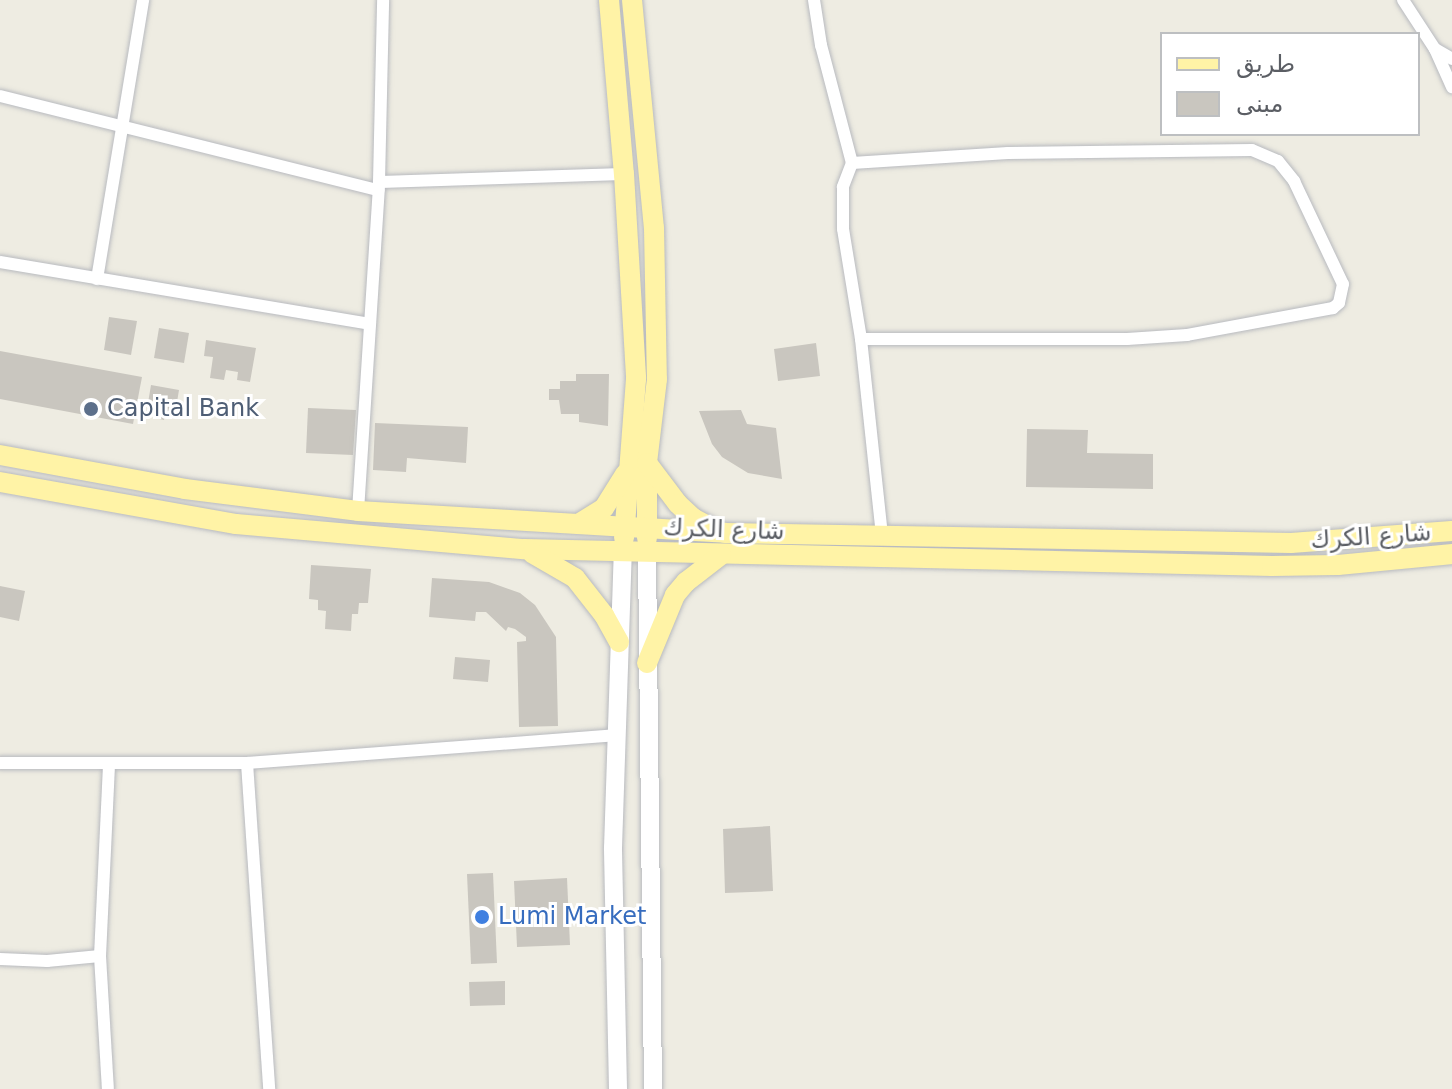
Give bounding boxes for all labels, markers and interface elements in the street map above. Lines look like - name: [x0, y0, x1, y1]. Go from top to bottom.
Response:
- legend: [1160, 32, 1420, 136]
- text: طريق: [1236, 50, 1295, 78]
- text: مبنى: [1236, 90, 1283, 118]
- place label: Capital Bank: [107, 395, 259, 423]
- marker: Capital Bank: [82, 400, 100, 418]
- street label: شارع الكرك: [663, 513, 785, 547]
- street label: شارع الكرك: [1310, 518, 1432, 556]
- place label: Lumi Market: [498, 903, 646, 931]
- marker: Lumi Market: [473, 908, 491, 926]

